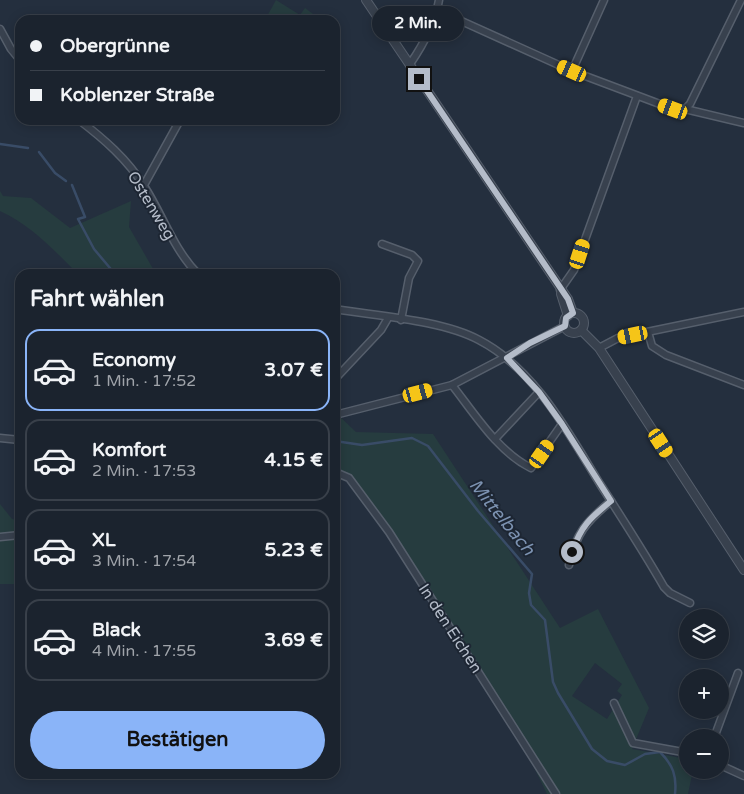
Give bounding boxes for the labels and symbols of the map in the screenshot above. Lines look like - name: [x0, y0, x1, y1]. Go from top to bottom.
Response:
- callout: 2 Min.: [373, 7, 465, 42]
- car: [555, 58, 588, 84]
- route end: [408, 68, 430, 90]
- car: [656, 97, 689, 121]
- street label: Ostenweg: [123, 167, 180, 244]
- car: [568, 237, 591, 271]
- car: [616, 325, 649, 345]
- car: [401, 382, 434, 404]
- car: [646, 426, 675, 460]
- car: [527, 437, 556, 471]
- water label: Mittelbach: [464, 474, 540, 560]
- route start: [561, 541, 583, 563]
- street label: In den Eichen: [414, 580, 486, 677]

